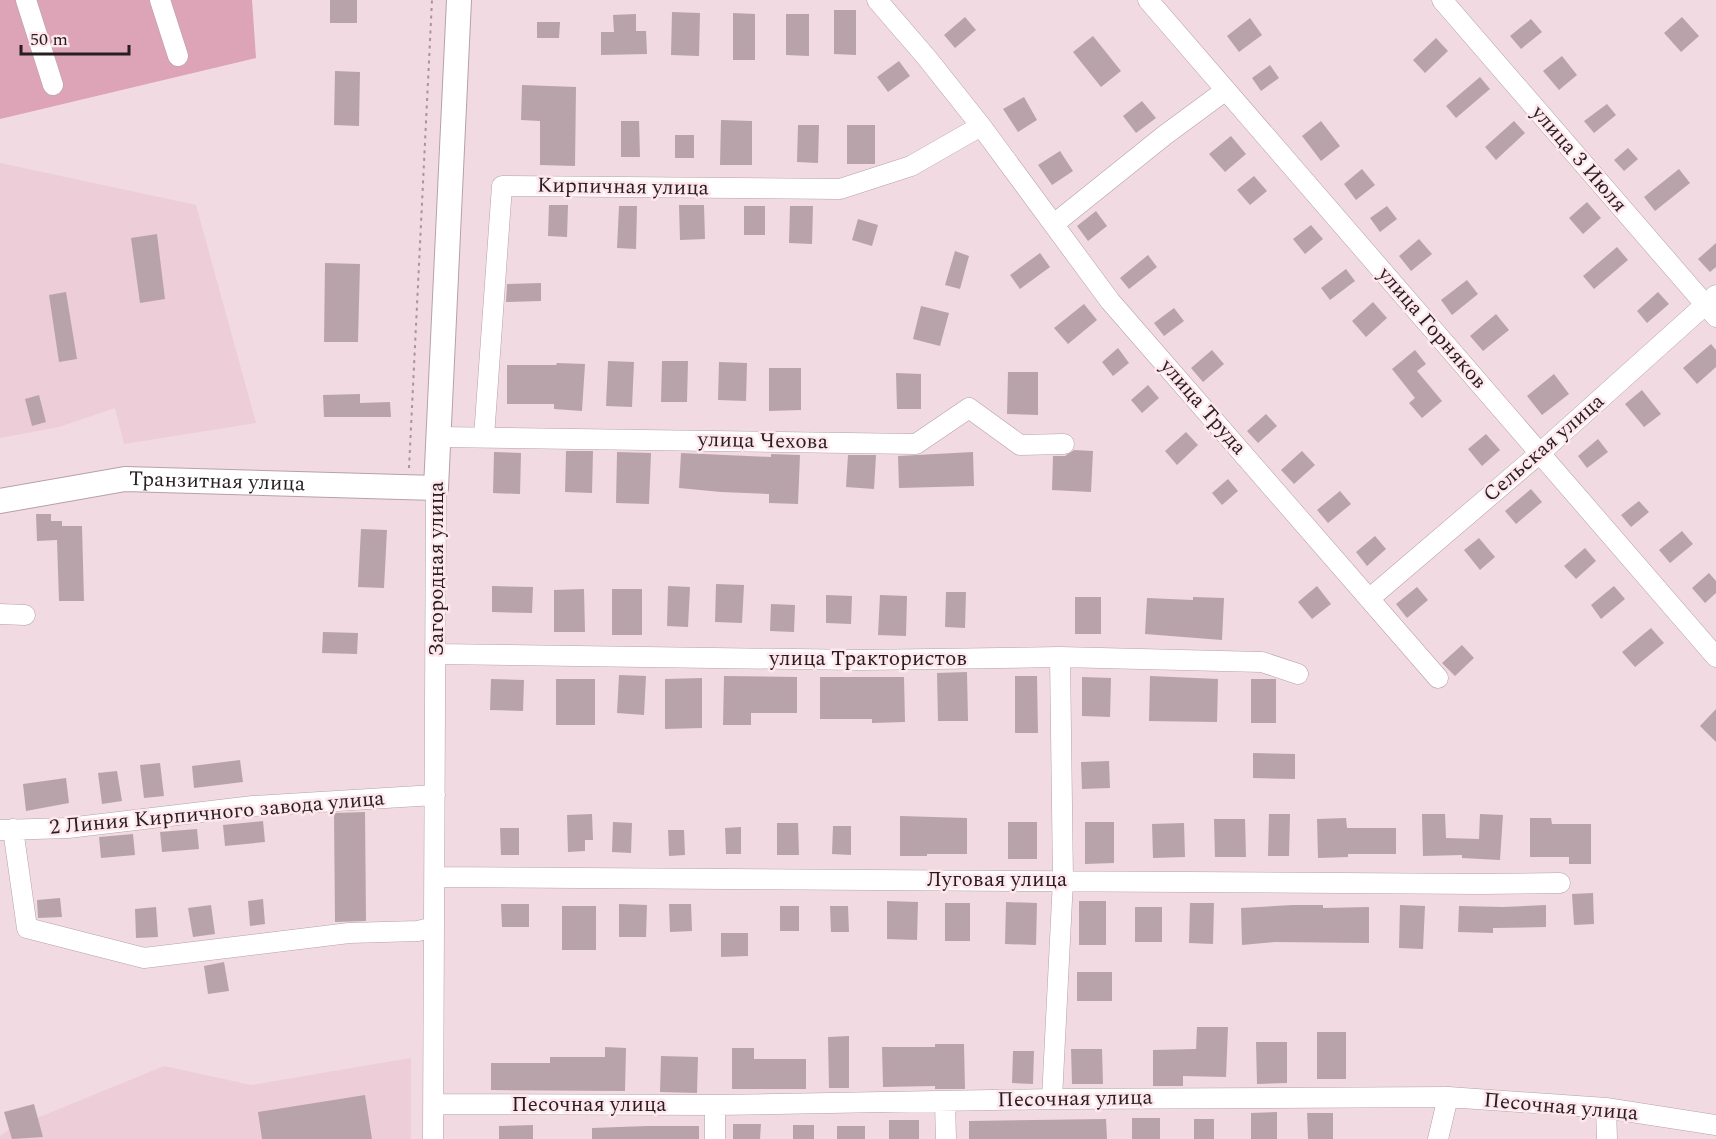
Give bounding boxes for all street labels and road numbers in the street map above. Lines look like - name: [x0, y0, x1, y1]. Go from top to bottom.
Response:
- street label: улица 3 Июля: [1523, 98, 1635, 220]
- street label: Кирпичная улица: [537, 170, 710, 205]
- street label: улица Горняков: [1369, 259, 1494, 396]
- street label: улица Труда: [1151, 351, 1254, 463]
- street label: Сельская улица: [1476, 386, 1612, 510]
- street label: улица Чехова: [697, 424, 829, 458]
- street label: Транзитная улица: [128, 463, 306, 500]
- street label: Загородная улица: [421, 481, 453, 657]
- street label: улица Трактористов: [768, 643, 967, 675]
- street label: 2 Линия Кирпичного завода улица: [48, 782, 387, 844]
- street label: Луговая улица: [927, 864, 1068, 896]
- street label: Песочная улица: [997, 1082, 1154, 1116]
- street label: Песочная улица: [1482, 1084, 1640, 1130]
- street label: Песочная улица: [511, 1089, 667, 1121]

